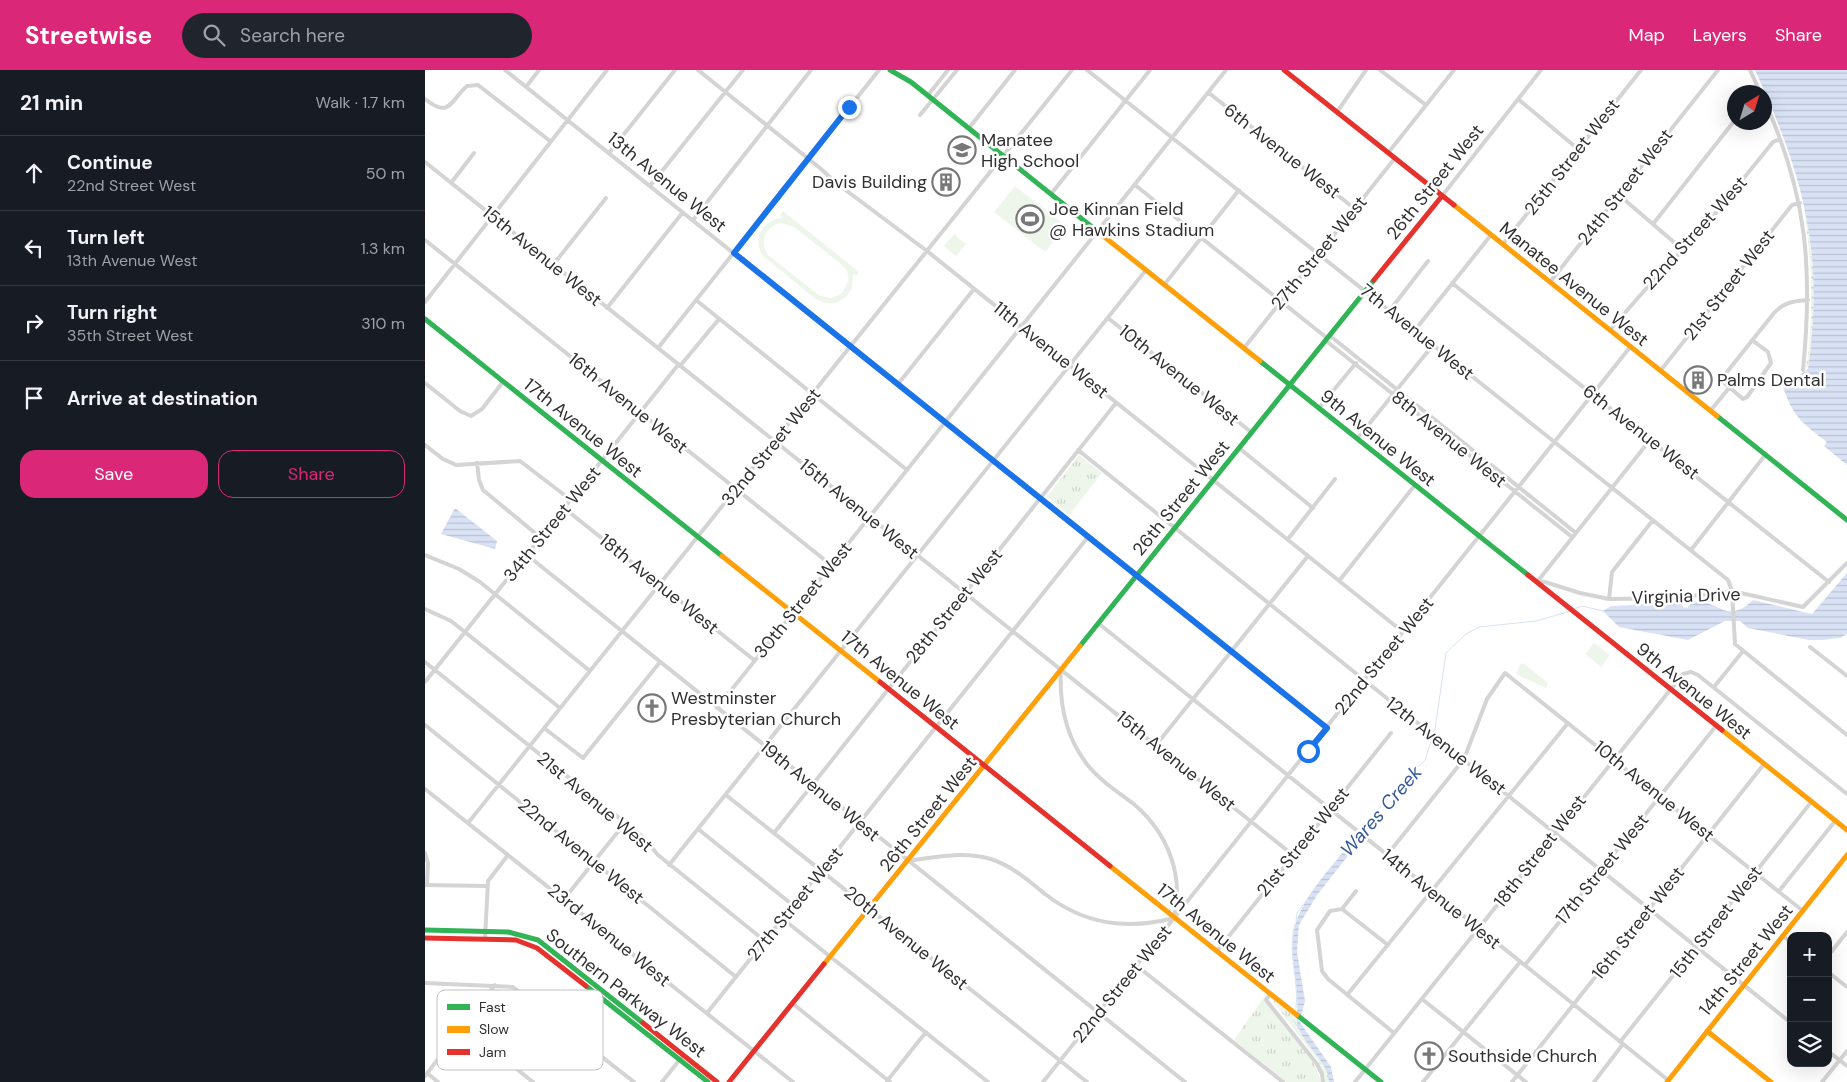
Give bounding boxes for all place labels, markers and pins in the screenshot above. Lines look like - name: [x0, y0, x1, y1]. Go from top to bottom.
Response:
- place label: Manatee High School: [981, 128, 1079, 173]
- school or university icon: Manatee High School: [947, 135, 977, 165]
- building icon: Davis Building: [931, 167, 961, 197]
- place label: Davis Building: [812, 170, 927, 194]
- place label: Joe Kinnan Field @ Hawkins Stadium: [1049, 197, 1214, 242]
- sports icon: Joe Kinnan Field @ Hawkins Stadium: [1015, 204, 1045, 234]
- building icon: Palms Dental: [1683, 365, 1713, 395]
- place label: Palms Dental: [1717, 368, 1825, 392]
- place label: Westminster Presbyterian Church: [671, 686, 841, 731]
- church icon: Westminster Presbyterian Church: [637, 693, 667, 723]
- church icon: Southside Church: [1414, 1041, 1444, 1071]
- place label: Southside Church: [1448, 1044, 1597, 1068]

